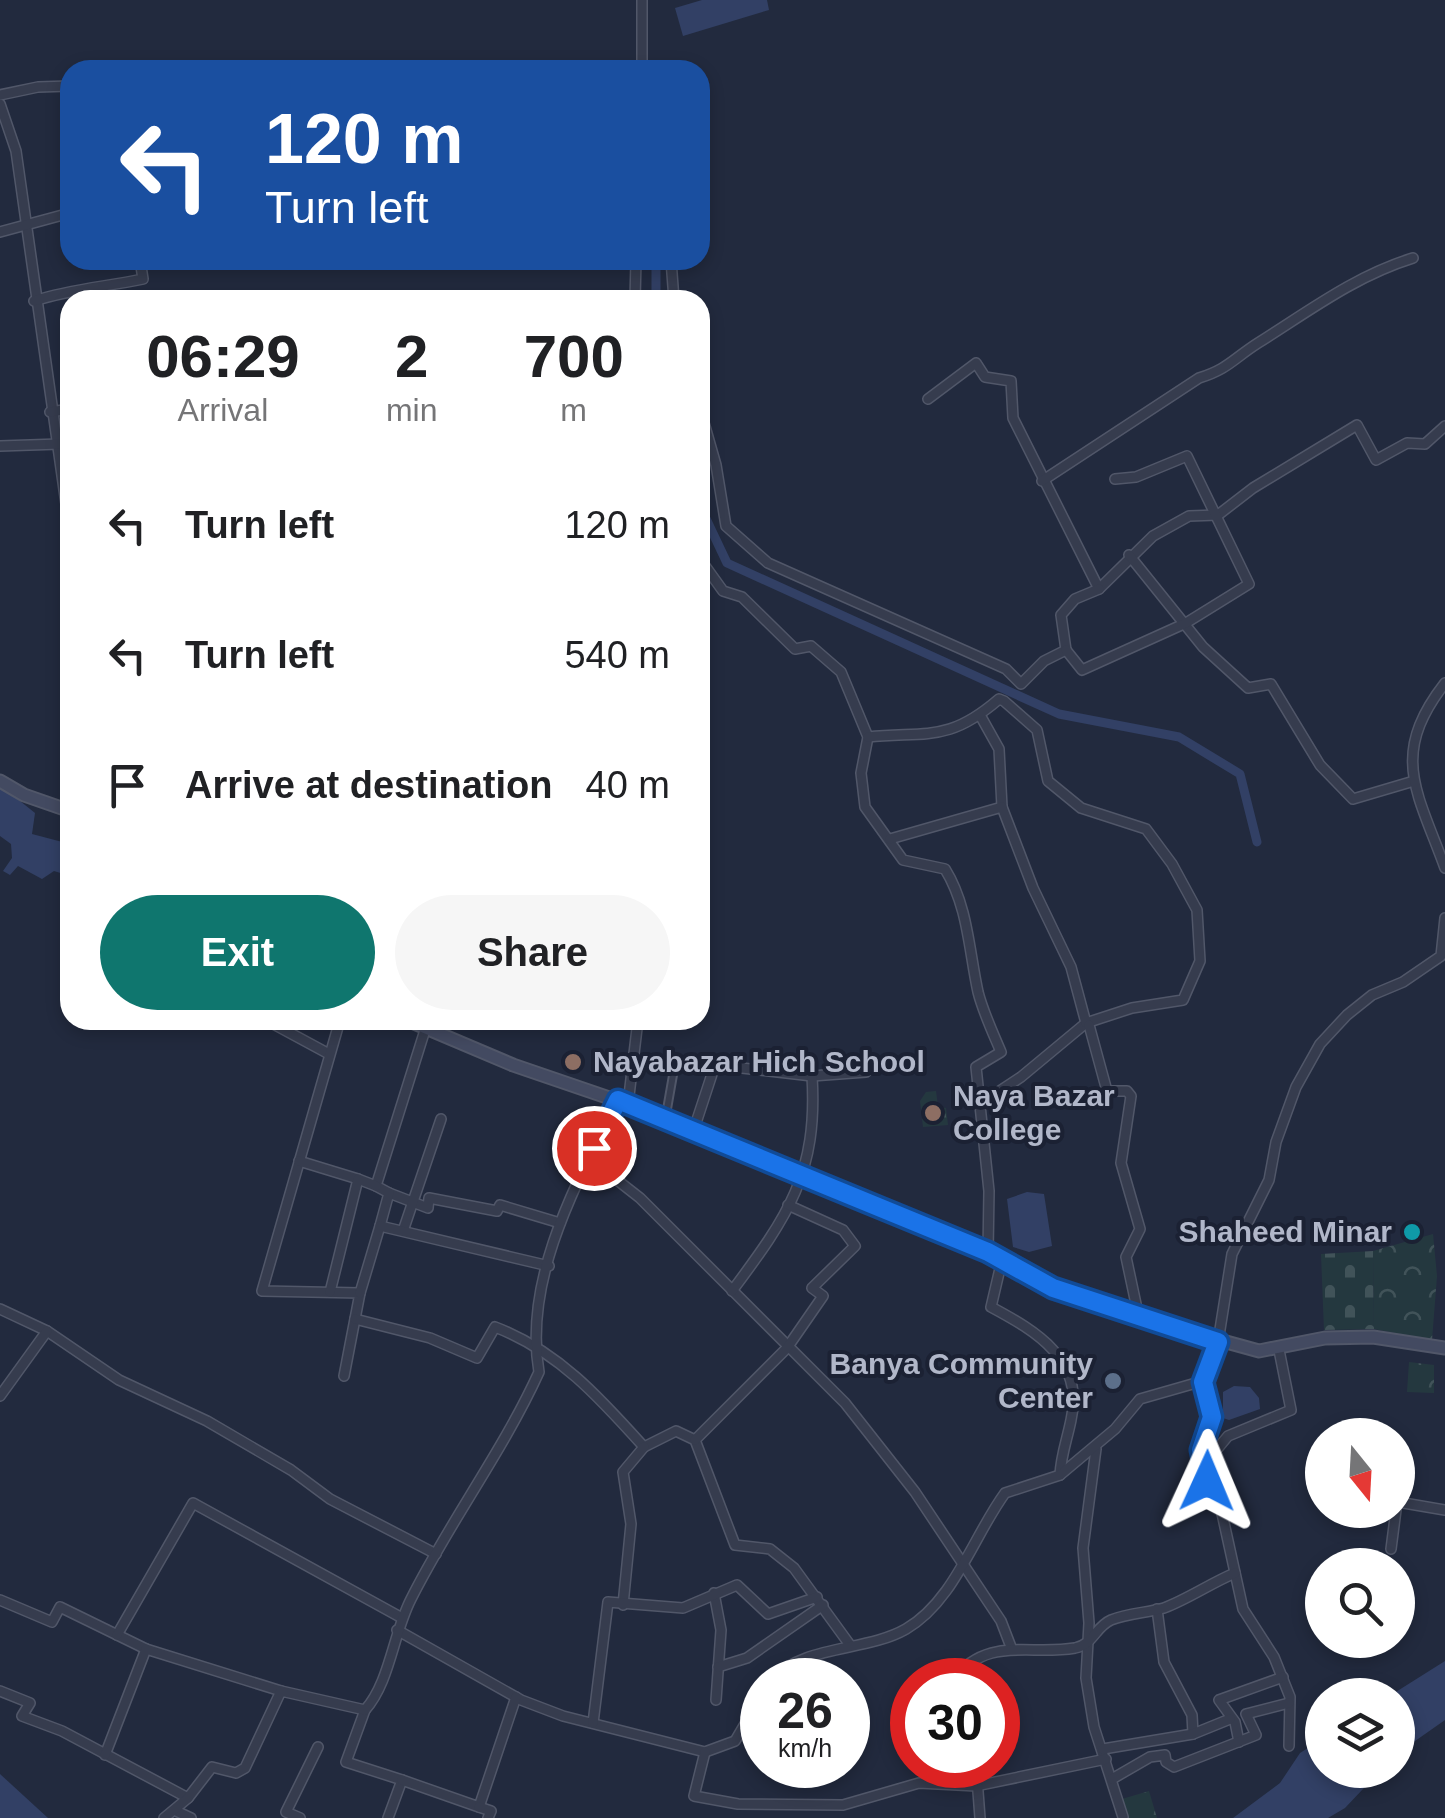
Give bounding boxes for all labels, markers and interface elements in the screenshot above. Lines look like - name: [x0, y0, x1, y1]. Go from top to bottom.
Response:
- icon: left: [100, 100, 230, 230]
- text: 120 m: [265, 100, 463, 178]
- text: Turn left: [265, 182, 428, 233]
- text: 06:29: [146, 323, 300, 390]
- text: 2: [395, 323, 428, 390]
- text: 700: [524, 323, 624, 390]
- text: Arrival: [178, 392, 268, 428]
- text: min: [386, 392, 437, 428]
- text: m: [560, 392, 587, 428]
- icon: left: [100, 498, 155, 553]
- text: Turn left: [185, 504, 334, 546]
- text: 120 m: [564, 504, 670, 546]
- icon: left: [100, 628, 155, 683]
- text: Turn left: [185, 634, 334, 676]
- text: 540 m: [564, 634, 670, 676]
- icon: arrive: [100, 758, 155, 813]
- text: Arrive at destination: [185, 764, 552, 806]
- text: 40 m: [586, 764, 670, 806]
- button: Exit: [100, 895, 375, 1010]
- button: Share: [395, 895, 670, 1010]
- place label: Nayabazar Hich School: [593, 1045, 925, 1078]
- marker: Nayabazar Hich School: [562, 1051, 584, 1073]
- place label: Naya Bazar College: [953, 1079, 1115, 1146]
- marker: Naya Bazar College: [922, 1102, 944, 1124]
- pin: [552, 1106, 637, 1191]
- icon: arrive: [567, 1121, 622, 1176]
- place label: Shaheed Minar: [1179, 1215, 1392, 1248]
- marker: Shaheed Minar: [1401, 1221, 1423, 1243]
- place label: Banya Community Center: [830, 1347, 1093, 1414]
- marker: Banya Community Center: [1102, 1370, 1124, 1392]
- north arrow: [1305, 1418, 1415, 1528]
- map controls: [1305, 1418, 1415, 1788]
- position arrow: [1155, 1429, 1259, 1533]
- button: search: [1305, 1548, 1415, 1658]
- speed limit sign: 30: [890, 1658, 1020, 1788]
- button: layers: [1305, 1678, 1415, 1788]
- text: 26: [777, 1683, 833, 1739]
- text: km/h: [778, 1734, 832, 1762]

